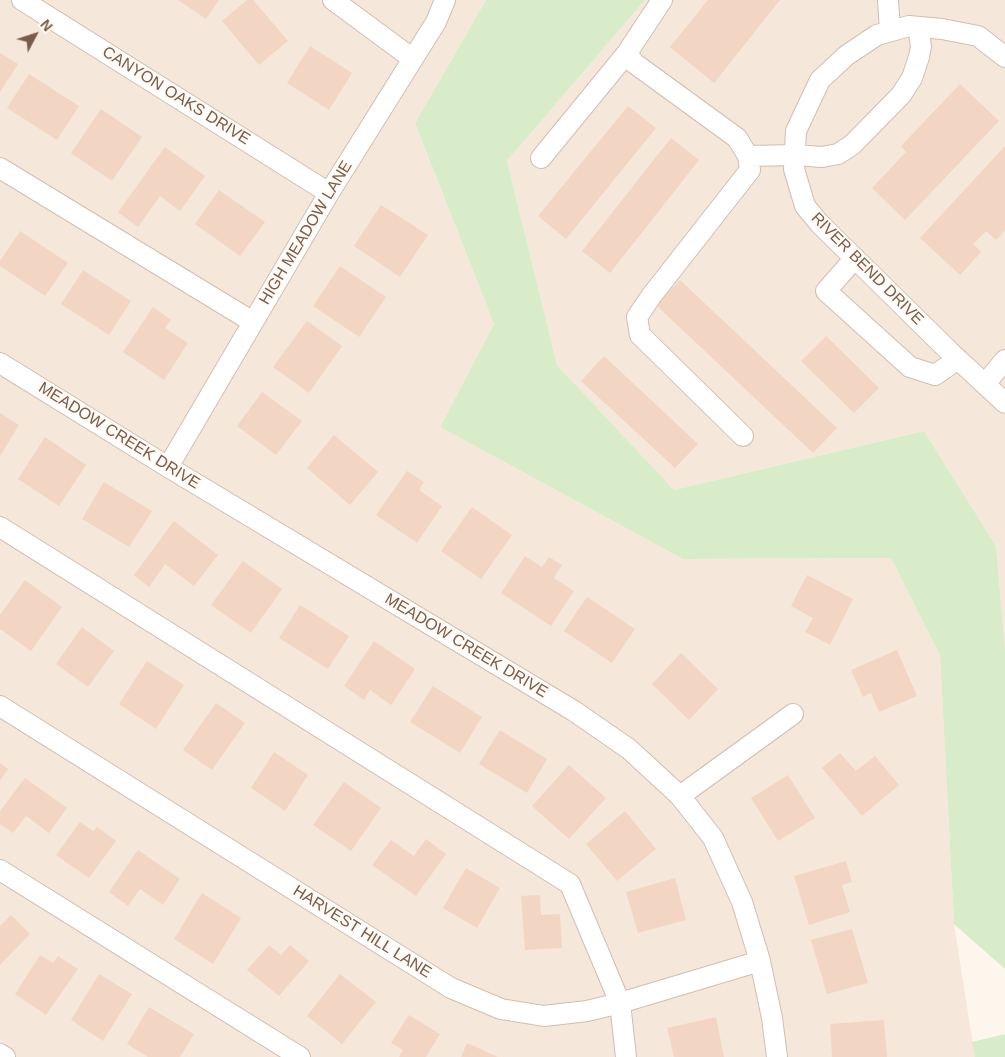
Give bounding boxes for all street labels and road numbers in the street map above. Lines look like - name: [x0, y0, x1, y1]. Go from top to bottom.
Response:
- street label: CANYON OAKS DRIVE: [99, 43, 253, 149]
- street label: HIGH MEADOW LANE: [255, 158, 357, 308]
- street label: RIVER BEND DRIVE: [807, 209, 927, 329]
- street label: MEADOW CREEK DRIVE: [35, 378, 203, 494]
- street label: MEADOW CREEK DRIVE: [381, 590, 551, 702]
- street label: HARVEST HILL LANE: [289, 882, 435, 982]

